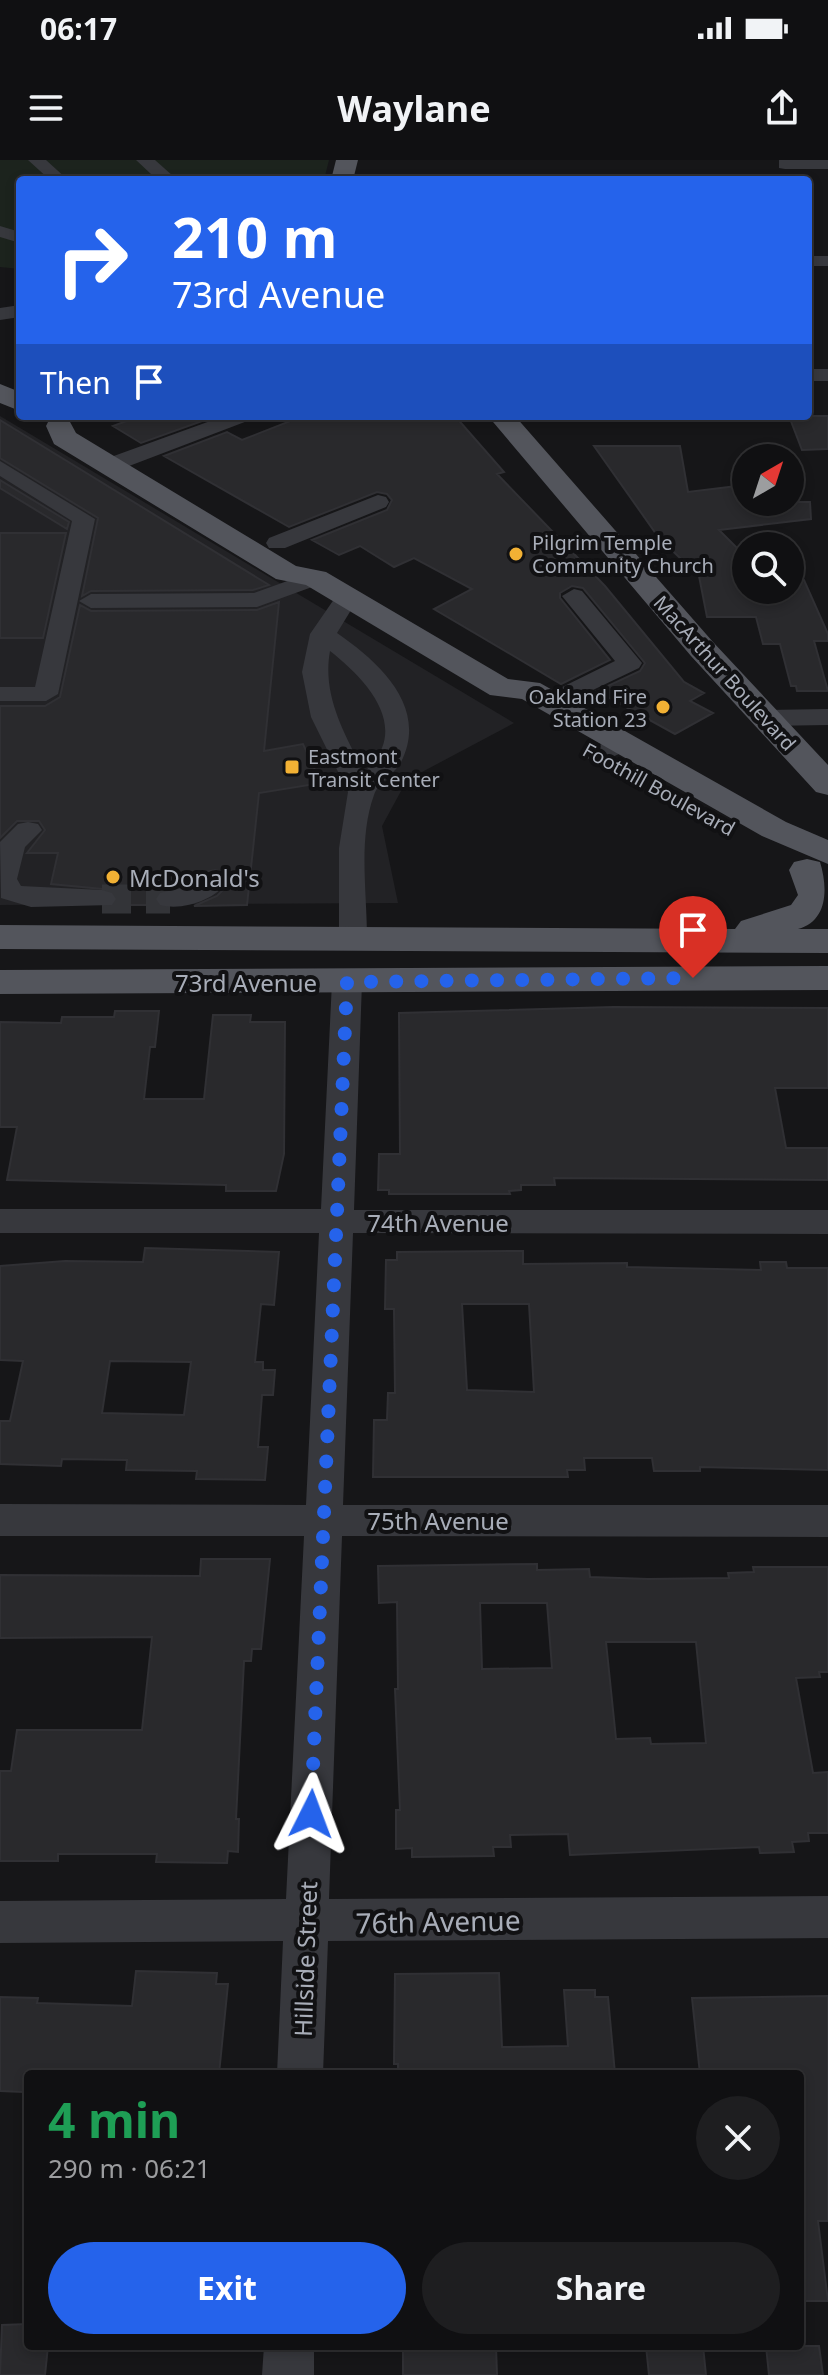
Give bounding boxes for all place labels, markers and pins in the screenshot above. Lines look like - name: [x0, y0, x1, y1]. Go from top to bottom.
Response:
- place label: Pilgrim Temple Community Church: [532, 529, 714, 579]
- marker: Pilgrim Temple Community Church: [507, 545, 525, 563]
- place label: Oakland Fire Station 23: [529, 683, 647, 733]
- marker: Oakland Fire Station 23: [654, 698, 672, 716]
- place label: Eastmont Transit Center: [308, 743, 440, 793]
- marker: Eastmont Transit Center: [283, 758, 301, 776]
- place label: McDonald's: [129, 861, 260, 894]
- marker: McDonald's: [104, 868, 122, 886]
- pin: [659, 896, 727, 978]

